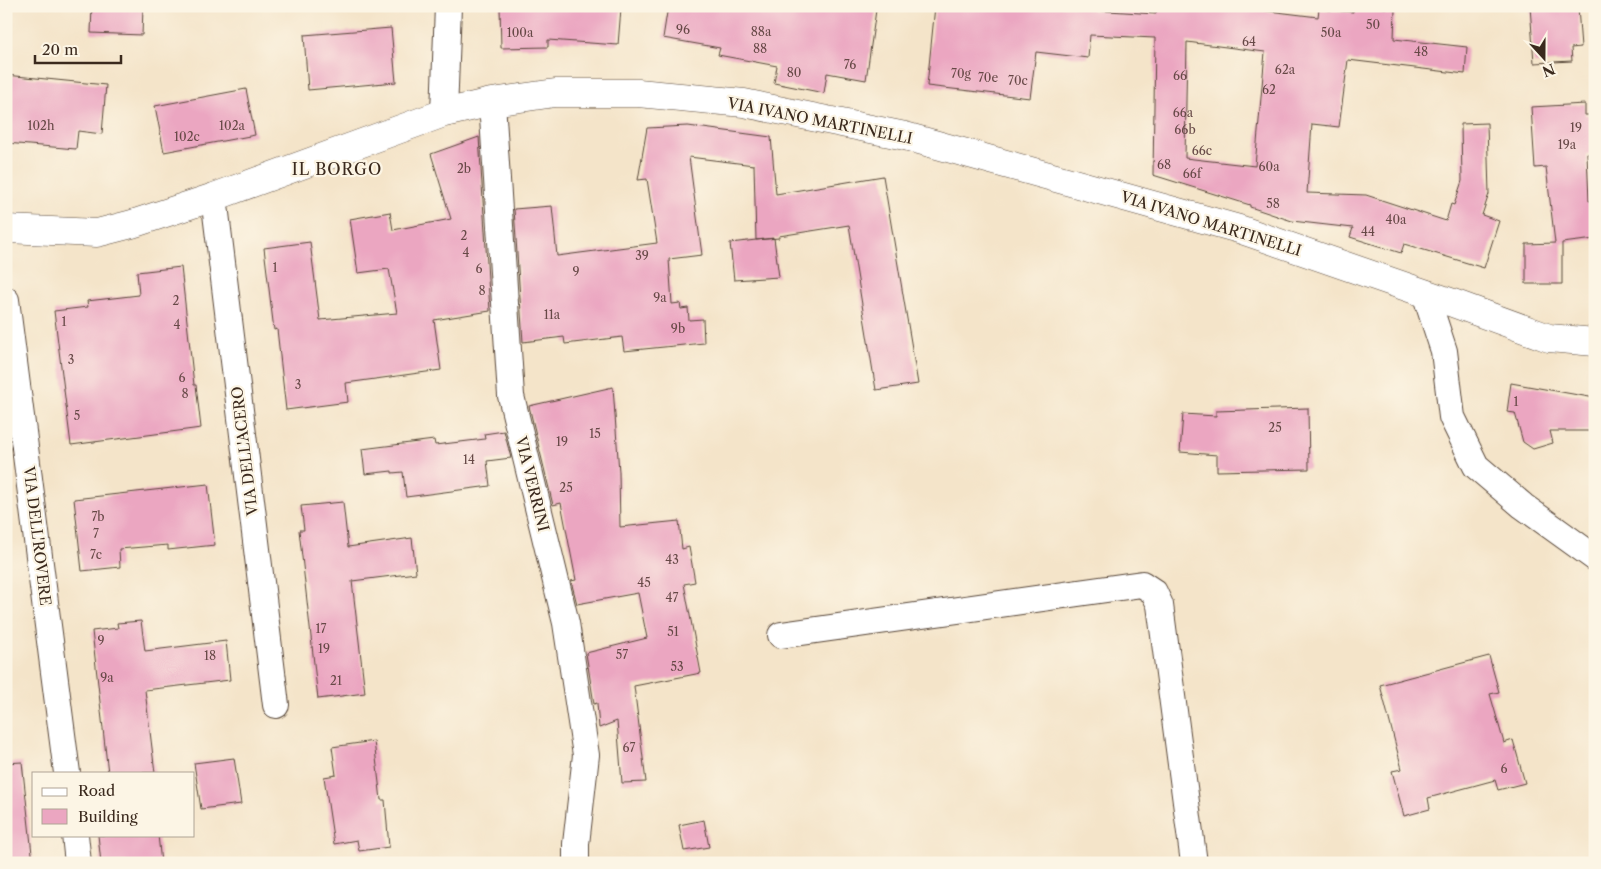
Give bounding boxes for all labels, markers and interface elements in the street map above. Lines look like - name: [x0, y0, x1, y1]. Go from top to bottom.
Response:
- house number: 50: [1366, 17, 1380, 32]
- house number: 96: [676, 22, 690, 37]
- house number: 88a: [751, 24, 772, 39]
- house number: 100a: [507, 25, 534, 40]
- house number: 50a: [1321, 25, 1342, 40]
- scale bar: [35, 32, 121, 64]
- north arrow: [1518, 32, 1568, 82]
- house number: 64: [1242, 34, 1256, 49]
- text: 20 m: [42, 40, 78, 59]
- house number: 88: [753, 41, 767, 56]
- house number: 48: [1414, 44, 1428, 59]
- house number: 76: [844, 57, 856, 72]
- text: N: [1540, 60, 1558, 81]
- house number: 62a: [1275, 62, 1296, 77]
- house number: 80: [787, 65, 801, 80]
- house number: 70g: [951, 66, 972, 81]
- house number: 66: [1173, 68, 1187, 83]
- house number: 70e: [978, 70, 998, 85]
- house number: 70c: [1008, 73, 1028, 88]
- house number: 62: [1262, 82, 1276, 97]
- street label: VIA IVANO MARTINELLI: [725, 93, 914, 148]
- house number: 66a: [1173, 105, 1194, 120]
- house number: 102h: [27, 118, 55, 133]
- house number: 102a: [219, 118, 246, 133]
- house number: 19: [1570, 120, 1582, 135]
- house number: 66b: [1174, 122, 1196, 137]
- house number: 102c: [174, 129, 200, 144]
- house number: 19a: [1558, 137, 1577, 152]
- house number: 66c: [1192, 143, 1212, 158]
- house number: 68: [1157, 157, 1171, 172]
- district label: IL BORGO: [292, 159, 382, 179]
- house number: 60a: [1259, 159, 1280, 174]
- house number: 2b: [457, 161, 471, 176]
- house number: 66f: [1183, 166, 1203, 181]
- street label: VIA IVANO MARTINELLI: [1118, 187, 1304, 260]
- house number: 58: [1266, 196, 1280, 211]
- house number: 40a: [1386, 212, 1407, 227]
- house number: 44: [1361, 224, 1375, 239]
- house number: 2: [461, 228, 468, 243]
- house number: 4: [463, 245, 470, 260]
- house number: 39: [635, 248, 649, 263]
- house number: 1: [272, 260, 278, 275]
- house number: 6: [475, 261, 483, 276]
- house number: 9: [572, 264, 580, 279]
- house number: 8: [478, 283, 486, 298]
- house number: 9a: [653, 290, 667, 305]
- house number: 2: [173, 293, 180, 308]
- house number: 11a: [544, 307, 561, 322]
- house number: 1: [61, 314, 67, 329]
- house number: 4: [174, 317, 181, 332]
- house number: 9b: [671, 321, 685, 336]
- house number: 3: [68, 352, 74, 367]
- house number: 6: [178, 370, 186, 385]
- house number: 3: [295, 377, 301, 392]
- street label: VIA DELL'ACERO: [227, 385, 262, 518]
- house number: 8: [181, 386, 189, 401]
- house number: 1: [1513, 394, 1519, 409]
- house number: 5: [74, 408, 80, 423]
- house number: 25: [1268, 420, 1282, 435]
- house number: 15: [589, 426, 601, 441]
- street label: VIA VERRINI: [511, 433, 553, 533]
- house number: 19: [556, 434, 568, 449]
- house number: 14: [463, 452, 475, 467]
- street label: VIA DELL'ROVERE: [19, 464, 55, 607]
- house number: 25: [559, 480, 573, 495]
- house number: 7b: [91, 509, 105, 524]
- house number: 7: [93, 526, 99, 541]
- house number: 7c: [90, 547, 102, 562]
- house number: 43: [665, 552, 679, 567]
- house number: 45: [637, 575, 651, 590]
- house number: 47: [666, 590, 679, 605]
- house number: 17: [316, 621, 327, 636]
- house number: 51: [667, 624, 679, 639]
- house number: 9: [97, 633, 105, 648]
- house number: 19: [318, 641, 330, 656]
- house number: 57: [616, 647, 628, 662]
- house number: 18: [204, 648, 216, 663]
- house number: 53: [670, 659, 684, 674]
- house number: 9a: [100, 670, 114, 685]
- house number: 21: [330, 673, 342, 688]
- house number: 67: [623, 740, 635, 755]
- house number: 6: [1500, 761, 1508, 776]
- legend: [32, 772, 195, 836]
- text: Road: [78, 781, 115, 800]
- text: Building: [78, 807, 138, 826]

